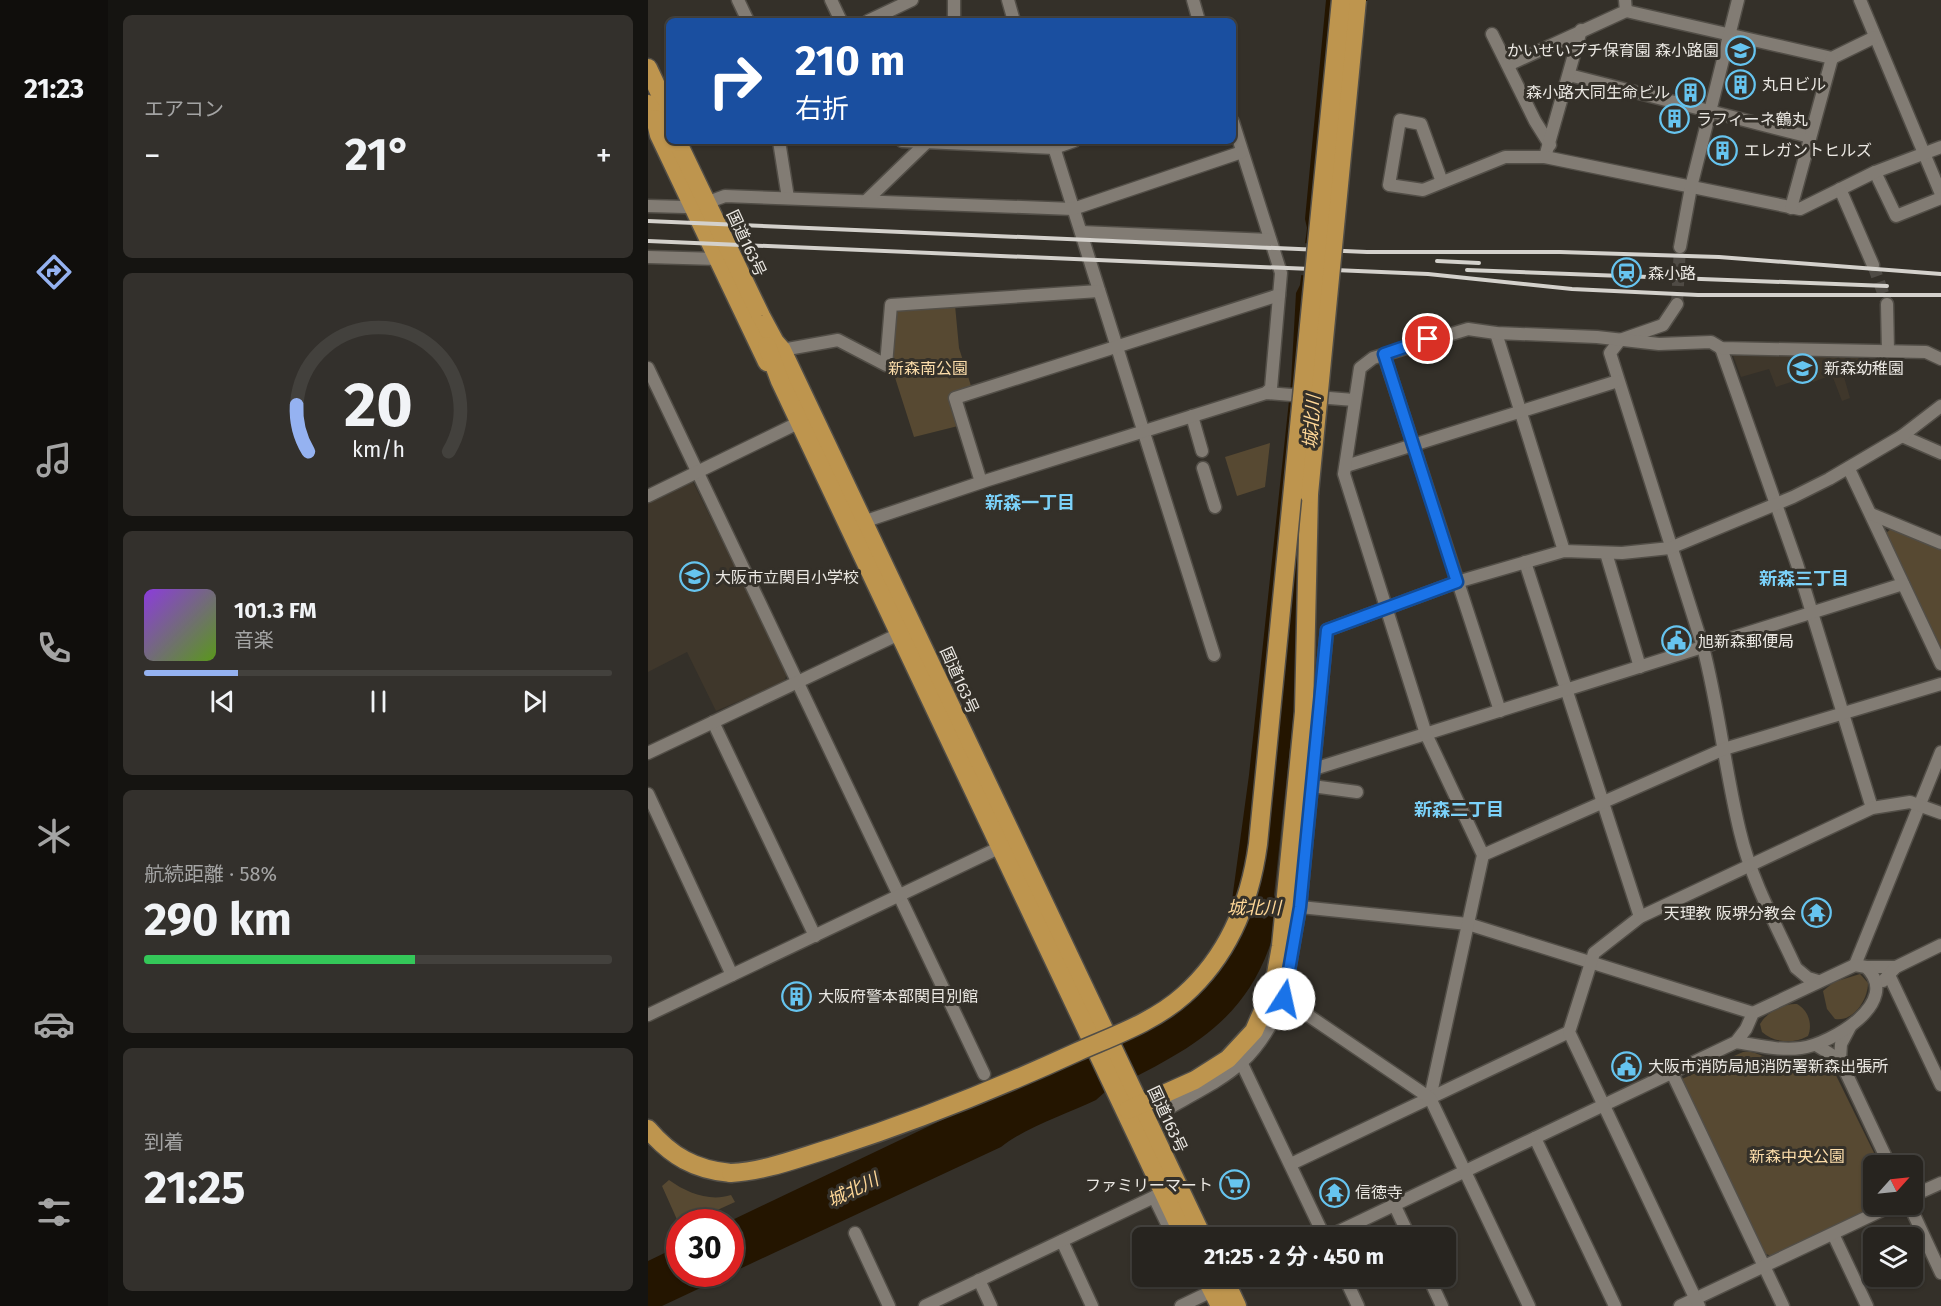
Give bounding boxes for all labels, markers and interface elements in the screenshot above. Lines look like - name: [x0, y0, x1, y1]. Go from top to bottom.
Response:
- school or university icon: かいせいプチ保育園 森小路園: [1724, 34, 1756, 66]
- text: 210 m: [795, 36, 905, 86]
- place label: かいせいプチ保育園 森小路園: [1507, 41, 1719, 60]
- icon: right: [696, 42, 774, 120]
- building icon: 丸日ビル: [1725, 68, 1757, 100]
- text: 21:23: [24, 73, 84, 105]
- place label: 丸日ビル: [1762, 75, 1826, 94]
- building icon: 森小路大同生命ビル: [1675, 76, 1707, 108]
- place label: 森小路大同生命ビル: [1526, 83, 1670, 102]
- text: 右折: [795, 93, 849, 125]
- text: エアコン: [144, 97, 224, 121]
- building icon: ラフィーネ鶴丸: [1659, 103, 1691, 135]
- place label: ラフィーネ鶴丸: [1696, 110, 1808, 129]
- text: 21°: [345, 128, 411, 182]
- building icon: エレガントヒルズ: [1707, 134, 1739, 166]
- text: −: [144, 136, 161, 176]
- text: +: [596, 136, 612, 176]
- place label: エレガントヒルズ: [1744, 141, 1872, 160]
- street label: 国道163号: [723, 207, 770, 280]
- icon: directions: [33, 251, 75, 293]
- station icon: 森小路: [1611, 257, 1643, 289]
- place label: 森小路: [1648, 264, 1696, 283]
- pin: [1402, 313, 1453, 364]
- icon: arrive: [1411, 322, 1444, 355]
- school or university icon: 新森幼稚園: [1787, 352, 1819, 384]
- park label: 新森南公園: [888, 359, 968, 378]
- place label: 新森幼稚園: [1824, 359, 1904, 378]
- text: 20: [344, 368, 412, 443]
- water label: 城北川: [1299, 392, 1325, 450]
- text: km/h: [351, 437, 405, 463]
- icon: music: [33, 439, 75, 481]
- district label: 新森一丁目: [985, 492, 1075, 514]
- school or university icon: 大阪市立関目小学校: [678, 561, 710, 593]
- place label: 大阪市立関目小学校: [715, 568, 859, 587]
- district label: 新森三丁目: [1759, 568, 1849, 590]
- text: 101.3 FM: [234, 597, 317, 624]
- public building icon: 旭新森郵便局: [1661, 625, 1693, 657]
- icon: phone: [33, 627, 75, 669]
- text: 音楽: [234, 628, 274, 652]
- place label: 旭新森郵便局: [1698, 632, 1794, 651]
- street label: 国道163号: [936, 644, 983, 717]
- icon: previous: [206, 685, 239, 718]
- icon: pause: [362, 685, 395, 718]
- icon: next: [518, 685, 551, 718]
- district label: 新森二丁目: [1414, 799, 1504, 821]
- icon: climate: [33, 815, 75, 857]
- text: 航続距離 · 58%: [144, 862, 277, 886]
- text: 290 km: [144, 893, 292, 947]
- water label: 城北川: [1227, 897, 1283, 919]
- temple icon: 天理教 阪堺分教会: [1801, 897, 1833, 929]
- place label: 天理教 阪堺分教会: [1664, 904, 1796, 923]
- position arrow: [1252, 967, 1316, 1031]
- building icon: 大阪府警本部関目別館: [781, 980, 813, 1012]
- place label: 大阪府警本部関目別館: [818, 987, 978, 1006]
- icon: car: [33, 1003, 75, 1045]
- public building icon: 大阪市消防局旭消防署新森出張所: [1611, 1050, 1643, 1082]
- place label: 大阪市消防局旭消防署新森出張所: [1648, 1057, 1888, 1076]
- street label: 国道163号: [1144, 1083, 1191, 1156]
- text: 到着: [144, 1130, 184, 1154]
- park label: 新森中央公園: [1749, 1147, 1845, 1166]
- north arrow: [1863, 1155, 1923, 1215]
- map controls: [1863, 1155, 1923, 1287]
- text: 21:25: [144, 1161, 245, 1215]
- water label: 城北川: [824, 1167, 884, 1212]
- supermarket icon: ファミリーマート: [1218, 1169, 1250, 1201]
- place label: ファミリーマート: [1085, 1176, 1213, 1195]
- temple icon: 信徳寺: [1318, 1176, 1350, 1208]
- place label: 信徳寺: [1355, 1183, 1403, 1202]
- icon: filters: [33, 1191, 75, 1233]
- speed limit sign: 30: [666, 1209, 744, 1287]
- button: layers: [1863, 1227, 1923, 1287]
- text: 21:25 · 2 分 · 450 m: [1204, 1243, 1384, 1270]

